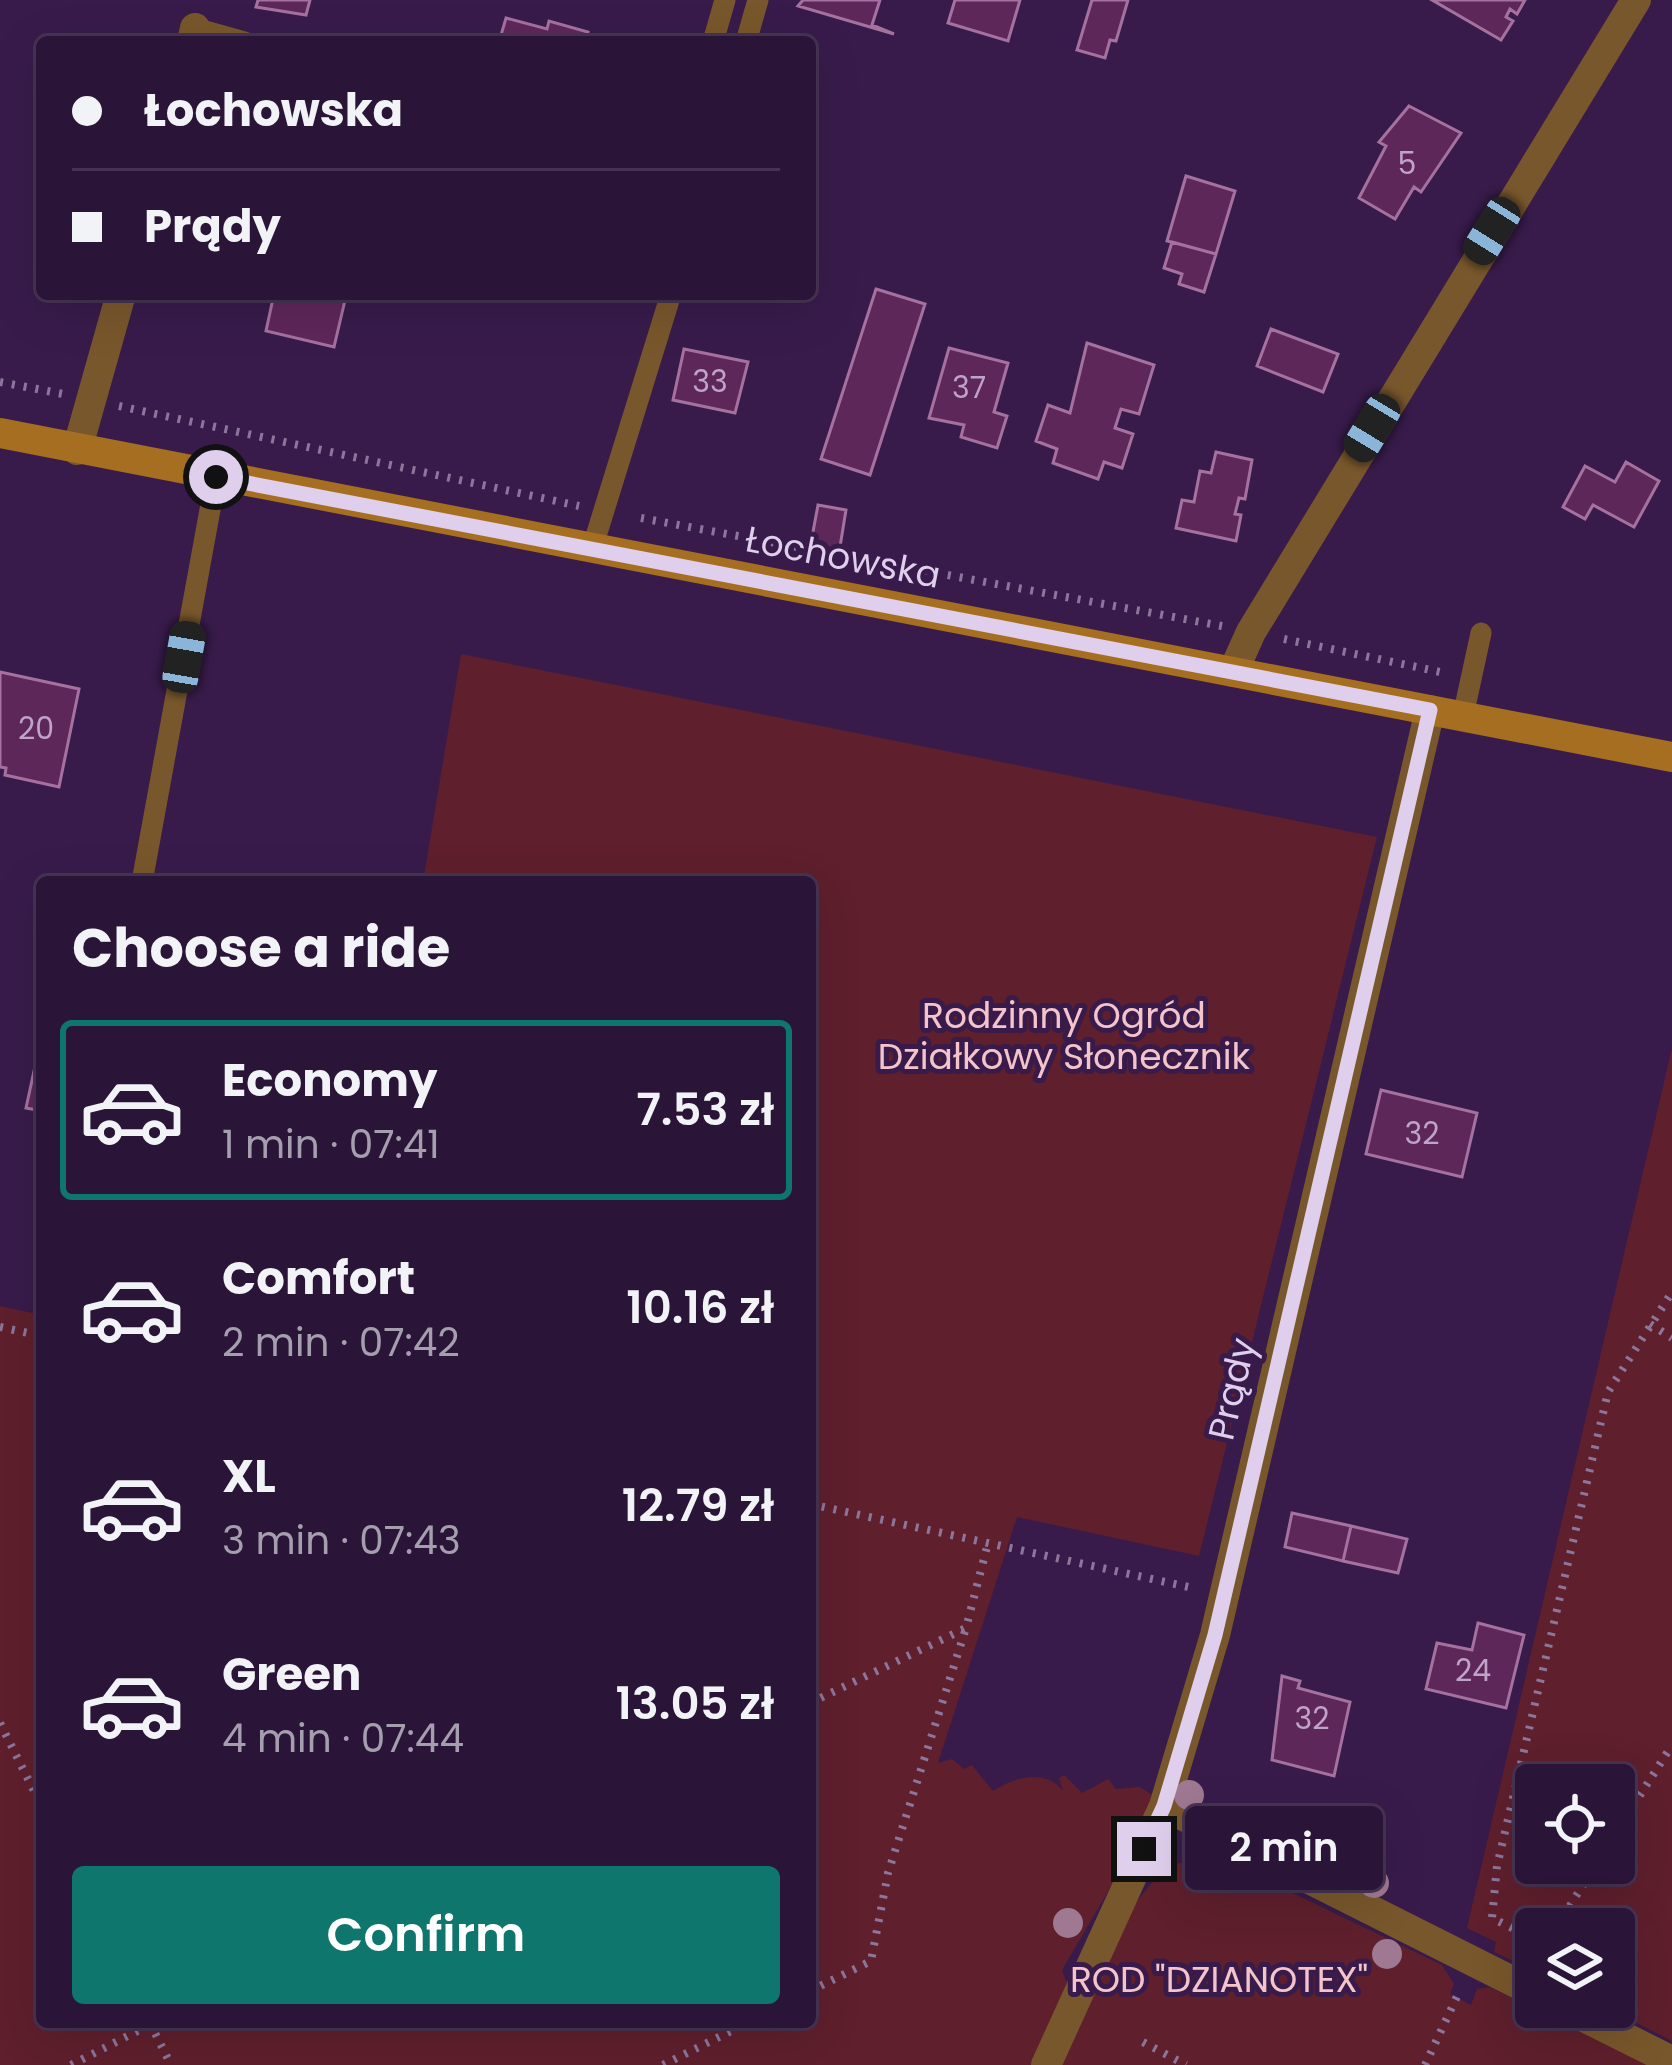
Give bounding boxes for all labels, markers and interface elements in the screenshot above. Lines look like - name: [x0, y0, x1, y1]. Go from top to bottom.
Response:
- text: Łochowska: [144, 79, 403, 142]
- house number: 5: [1398, 142, 1416, 185]
- car: [1458, 191, 1526, 271]
- text: Prądy: [144, 195, 281, 258]
- house number: 33: [692, 360, 728, 403]
- house number: 37: [952, 366, 986, 409]
- car: [1338, 388, 1406, 468]
- route start: [189, 450, 243, 504]
- street label: Łochowska: [741, 513, 945, 601]
- car: [160, 618, 208, 696]
- house number: 20: [18, 707, 54, 750]
- text: Choose a ride: [72, 910, 450, 986]
- park label: Rodzinny Ogród Działkowy Słonecznik: [878, 990, 1251, 1082]
- text: Economy: [222, 1049, 437, 1112]
- icon: car: [78, 1056, 186, 1164]
- text: 7.53 zł: [636, 1078, 774, 1141]
- house number: 32: [1405, 1112, 1439, 1155]
- text: 1 min · 07:41: [222, 1117, 440, 1172]
- text: Comfort: [222, 1247, 415, 1310]
- icon: car: [78, 1254, 186, 1362]
- text: 10.16 zł: [626, 1276, 774, 1339]
- text: 2 min · 07:42: [222, 1315, 460, 1370]
- street label: Prądy: [1196, 1333, 1268, 1445]
- text: XL: [222, 1445, 276, 1508]
- icon: car: [78, 1452, 186, 1560]
- text: 12.79 zł: [622, 1474, 774, 1537]
- text: 3 min · 07:43: [222, 1513, 461, 1568]
- text: Green: [222, 1643, 361, 1706]
- house number: 24: [1455, 1649, 1491, 1692]
- icon: car: [78, 1650, 186, 1758]
- text: 13.05 zł: [616, 1672, 774, 1735]
- house number: 32: [1295, 1697, 1329, 1740]
- text: 4 min · 07:44: [222, 1711, 464, 1766]
- map controls: [1515, 1764, 1635, 2028]
- button: locate: [1515, 1764, 1635, 1884]
- callout: 2 min: [1186, 1807, 1384, 1891]
- text: 2 min: [1229, 1820, 1339, 1875]
- route end: [1117, 1822, 1171, 1876]
- button: Confirm: [72, 1866, 780, 2004]
- button: layers: [1515, 1908, 1635, 2028]
- park label: ROD "DZIANOTEX": [1070, 1954, 1368, 2005]

